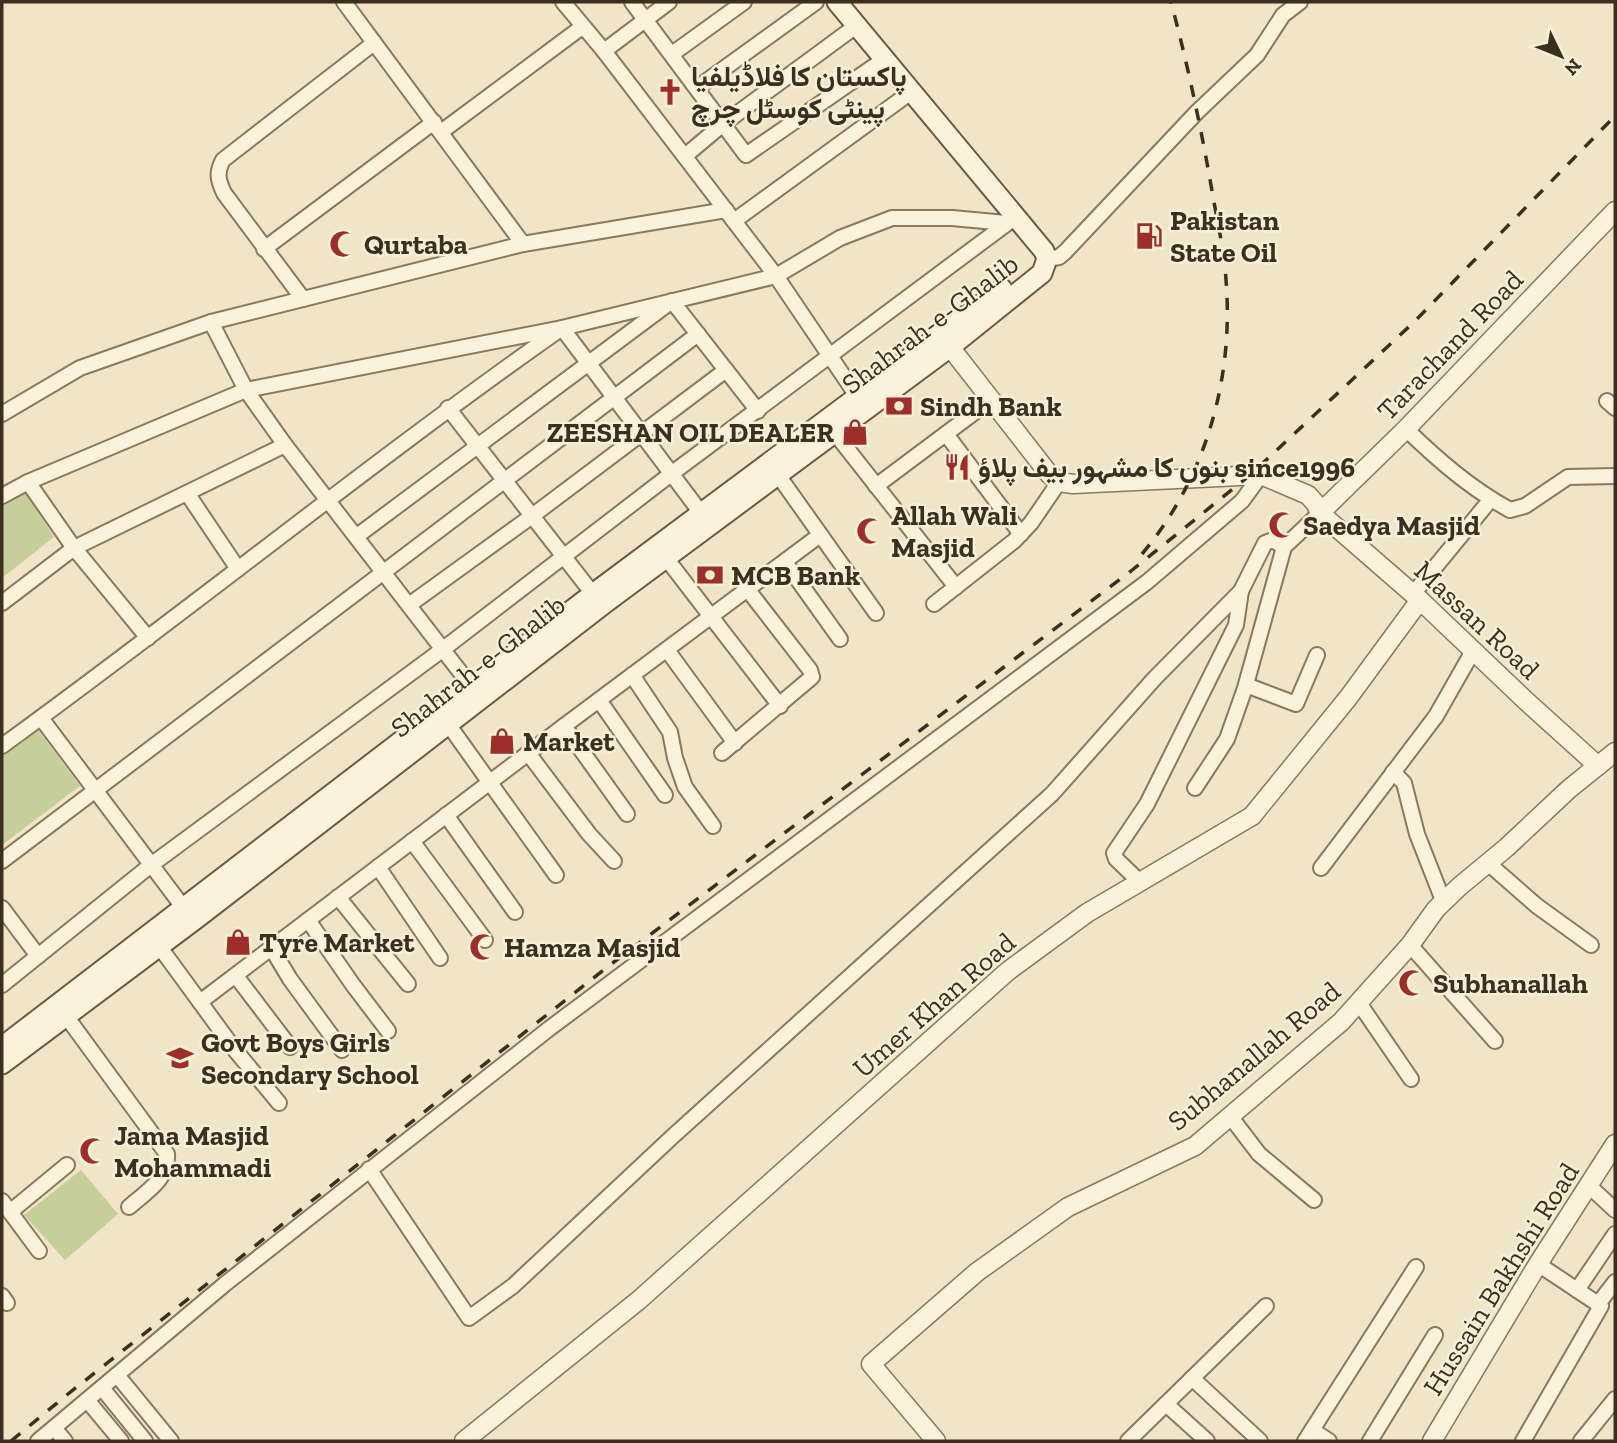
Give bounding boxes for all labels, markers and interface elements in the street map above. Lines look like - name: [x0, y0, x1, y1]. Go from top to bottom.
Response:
- north arrow: [1526, 21, 1596, 91]
- text: N: [1560, 54, 1586, 80]
- place label: پاکستان کا فلاڈیلفیا پینٹی کوسٹل چرچ: [691, 60, 907, 128]
- church icon: پاکستان کا فلاڈیلفیا پینٹی کوسٹل چرچ: [655, 77, 685, 107]
- place label: Pakistan State Oil: [1170, 204, 1280, 269]
- fuel station icon: Pakistan State Oil: [1134, 221, 1164, 251]
- place label: Qurtaba: [364, 228, 468, 261]
- mosque icon: Qurtaba: [328, 229, 358, 259]
- street label: Shahrah-e-Ghalib: [835, 247, 1025, 401]
- street label: Tarachand Road: [1370, 263, 1530, 427]
- place label: Sindh Bank: [920, 390, 1062, 423]
- bank icon: Sindh Bank: [884, 391, 914, 421]
- place label: ZEESHAN OIL DEALER: [547, 416, 834, 449]
- shop icon: ZEESHAN OIL DEALER: [840, 417, 870, 447]
- place label: بنوں کا مشہور بیف پلاؤ since1996: [978, 451, 1355, 487]
- restaurant icon: بنوں کا مشہور بیف پلاؤ since1996: [942, 452, 972, 482]
- place label: Allah Wali Masjid: [891, 499, 1018, 564]
- place label: Saedya Masjid: [1303, 509, 1480, 542]
- mosque icon: Saedya Masjid: [1267, 510, 1297, 540]
- mosque icon: Allah Wali Masjid: [855, 516, 885, 546]
- street label: Massan Road: [1408, 554, 1546, 686]
- place label: MCB Bank: [731, 559, 861, 592]
- bank icon: MCB Bank: [695, 560, 725, 590]
- street label: Shahrah-e-Ghalib: [384, 588, 572, 744]
- place label: Market: [523, 725, 615, 758]
- shop icon: Market: [487, 726, 517, 756]
- place label: Tyre Market: [259, 926, 415, 959]
- street label: Umer Khan Road: [846, 926, 1022, 1084]
- shop icon: Tyre Market: [223, 927, 253, 957]
- place label: Hamza Masjid: [504, 931, 680, 964]
- mosque icon: Hamza Masjid: [468, 932, 498, 962]
- place label: Subhanallah: [1433, 967, 1588, 1000]
- mosque icon: Subhanallah: [1397, 968, 1427, 998]
- street label: Subhanallah Road: [1161, 974, 1347, 1138]
- place label: Govt Boys Girls Secondary School: [201, 1026, 419, 1091]
- school or university icon: Govt Boys Girls Secondary School: [165, 1043, 195, 1073]
- place label: Jama Masjid Mohammadi: [114, 1119, 271, 1184]
- mosque icon: Jama Masjid Mohammadi: [78, 1136, 108, 1166]
- street label: Hussain Bakhshi Road: [1416, 1157, 1586, 1401]

